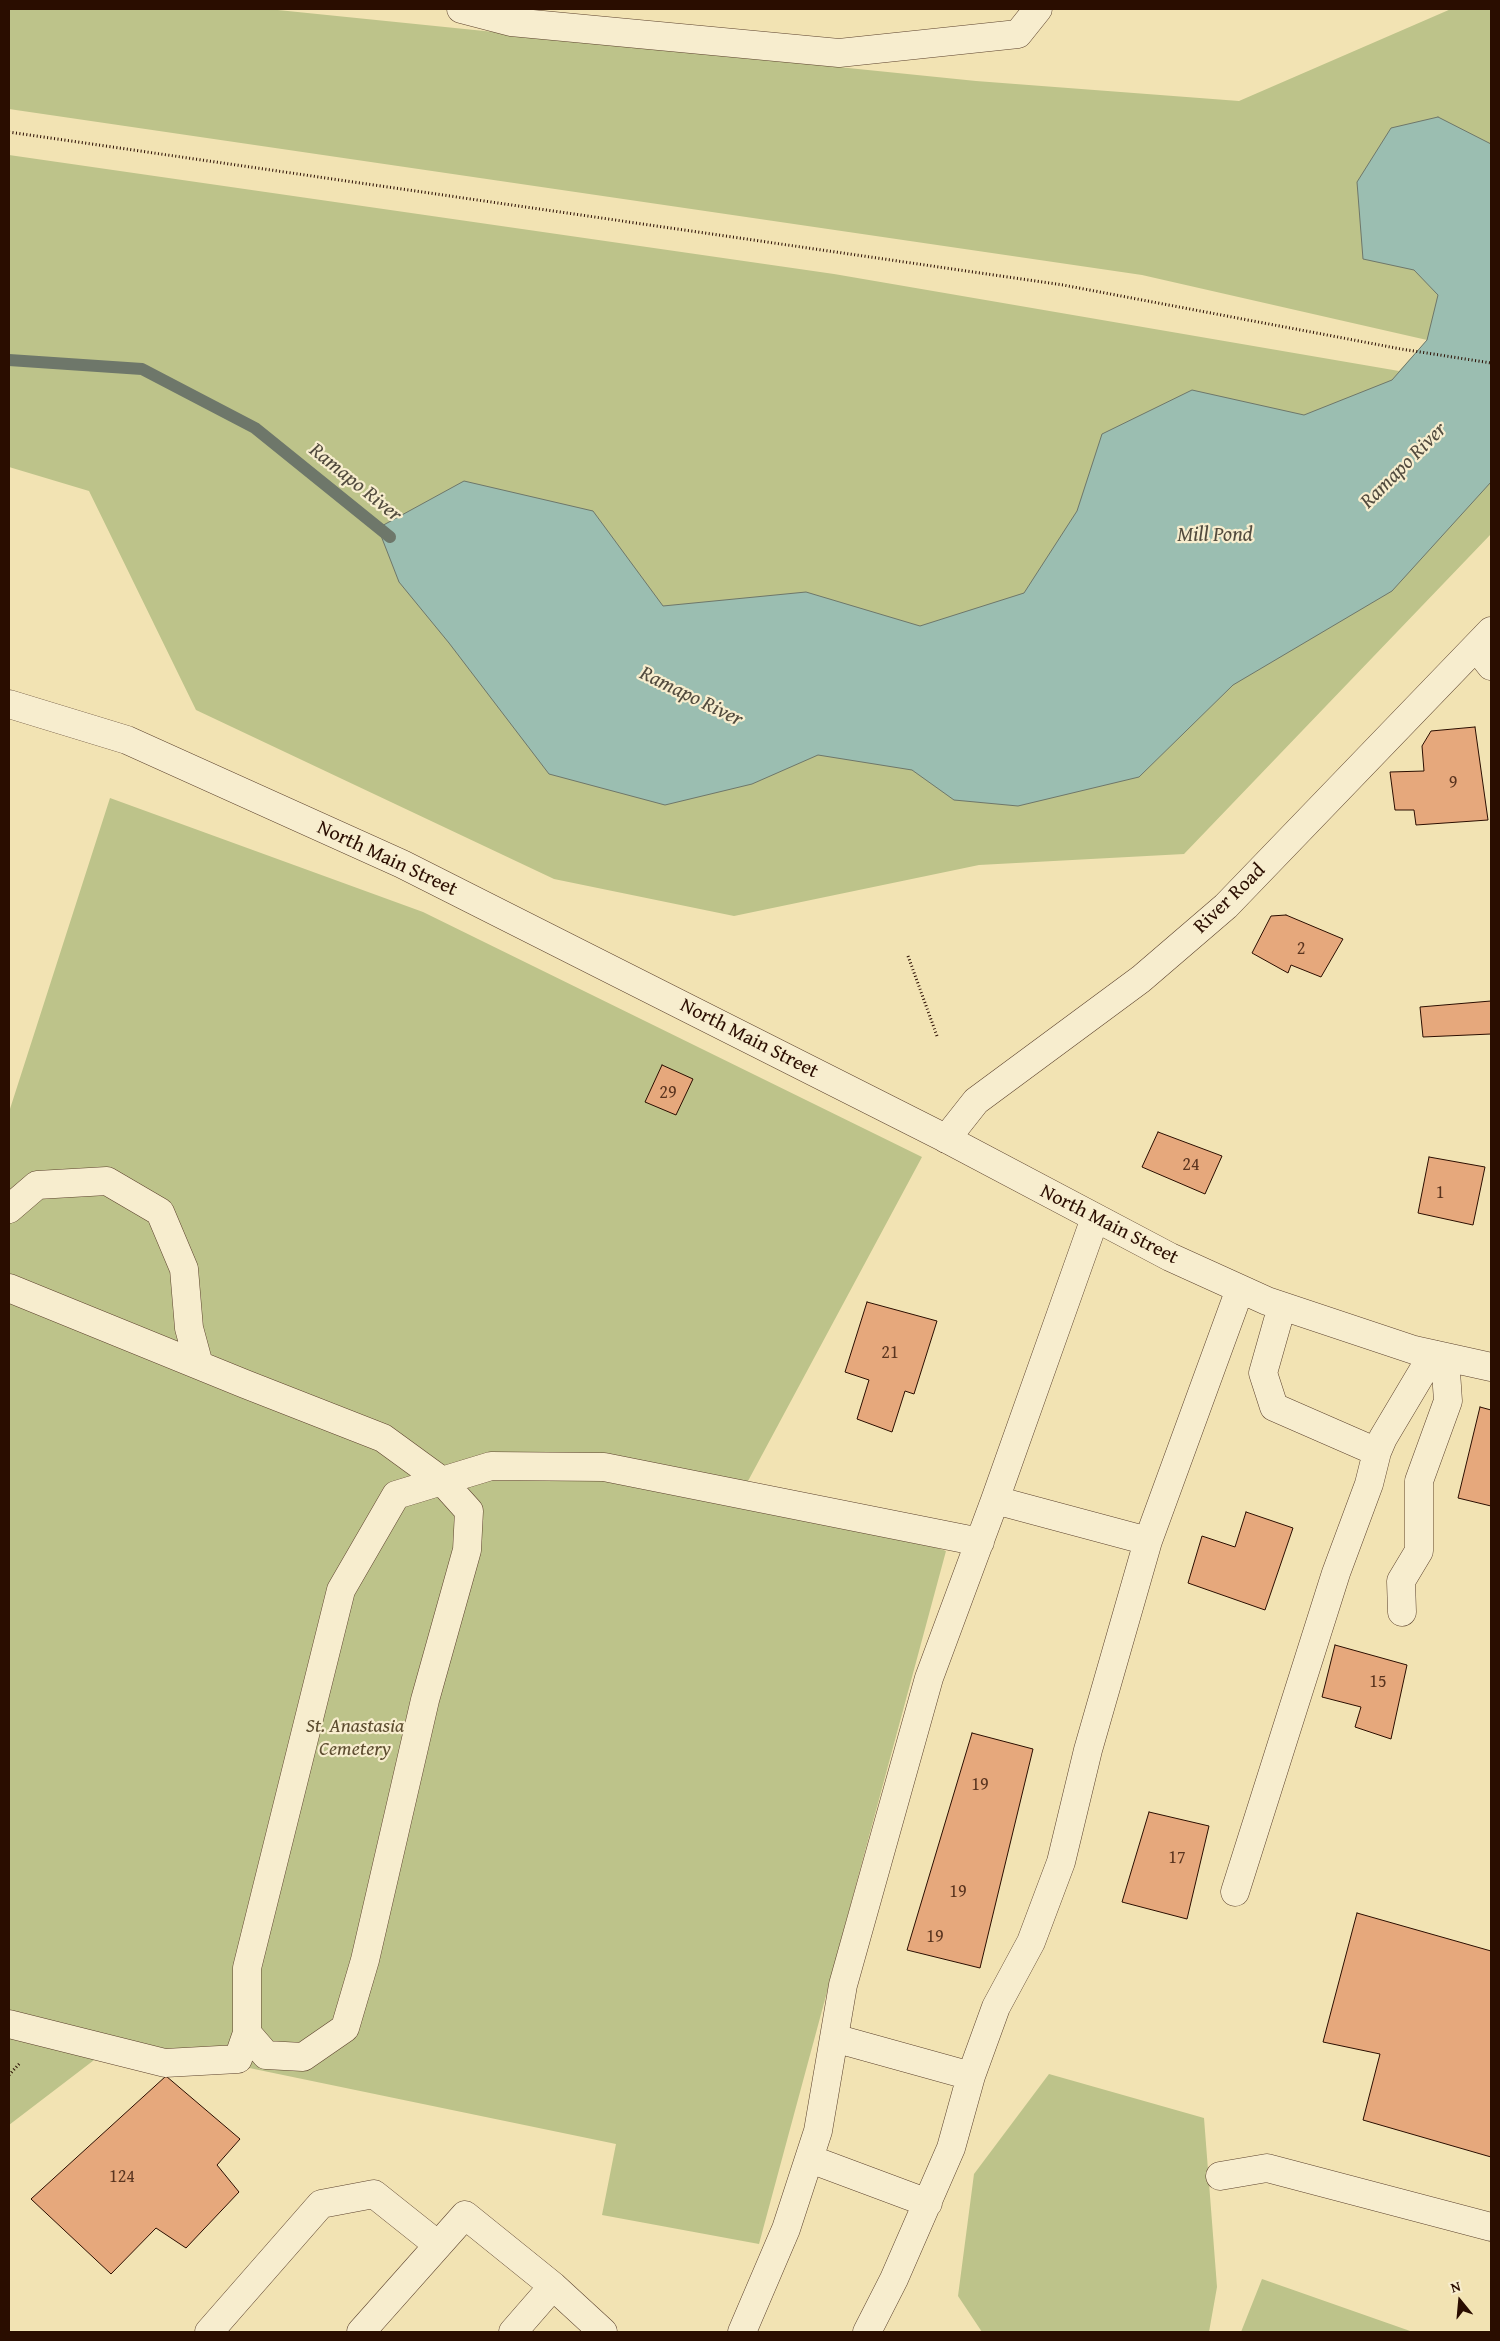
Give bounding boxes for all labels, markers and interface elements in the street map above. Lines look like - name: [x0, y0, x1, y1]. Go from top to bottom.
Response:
- water label: Ramapo River: [1356, 418, 1452, 514]
- water label: Ramapo River: [304, 438, 406, 528]
- water label: Mill Pond: [1177, 523, 1253, 549]
- water label: Ramapo River: [635, 661, 747, 733]
- house number: 9: [1449, 772, 1457, 794]
- street label: North Main Street: [313, 816, 461, 902]
- street label: River Road: [1189, 859, 1271, 939]
- house number: 2: [1297, 938, 1305, 960]
- street label: North Main Street: [676, 994, 822, 1084]
- house number: 29: [659, 1082, 677, 1104]
- house number: 24: [1182, 1154, 1200, 1176]
- street label: North Main Street: [1036, 1180, 1182, 1270]
- house number: 1: [1436, 1182, 1444, 1204]
- house number: 21: [881, 1342, 899, 1364]
- house number: 15: [1369, 1671, 1387, 1693]
- park label: St. Anastasia Cemetery: [306, 1715, 404, 1762]
- house number: 19: [971, 1774, 989, 1796]
- house number: 17: [1168, 1847, 1186, 1869]
- house number: 19: [949, 1881, 967, 1903]
- house number: 19: [926, 1926, 944, 1948]
- house number: 124: [109, 2166, 135, 2188]
- north arrow: [1435, 2276, 1485, 2326]
- text: N: [1448, 2276, 1463, 2298]

